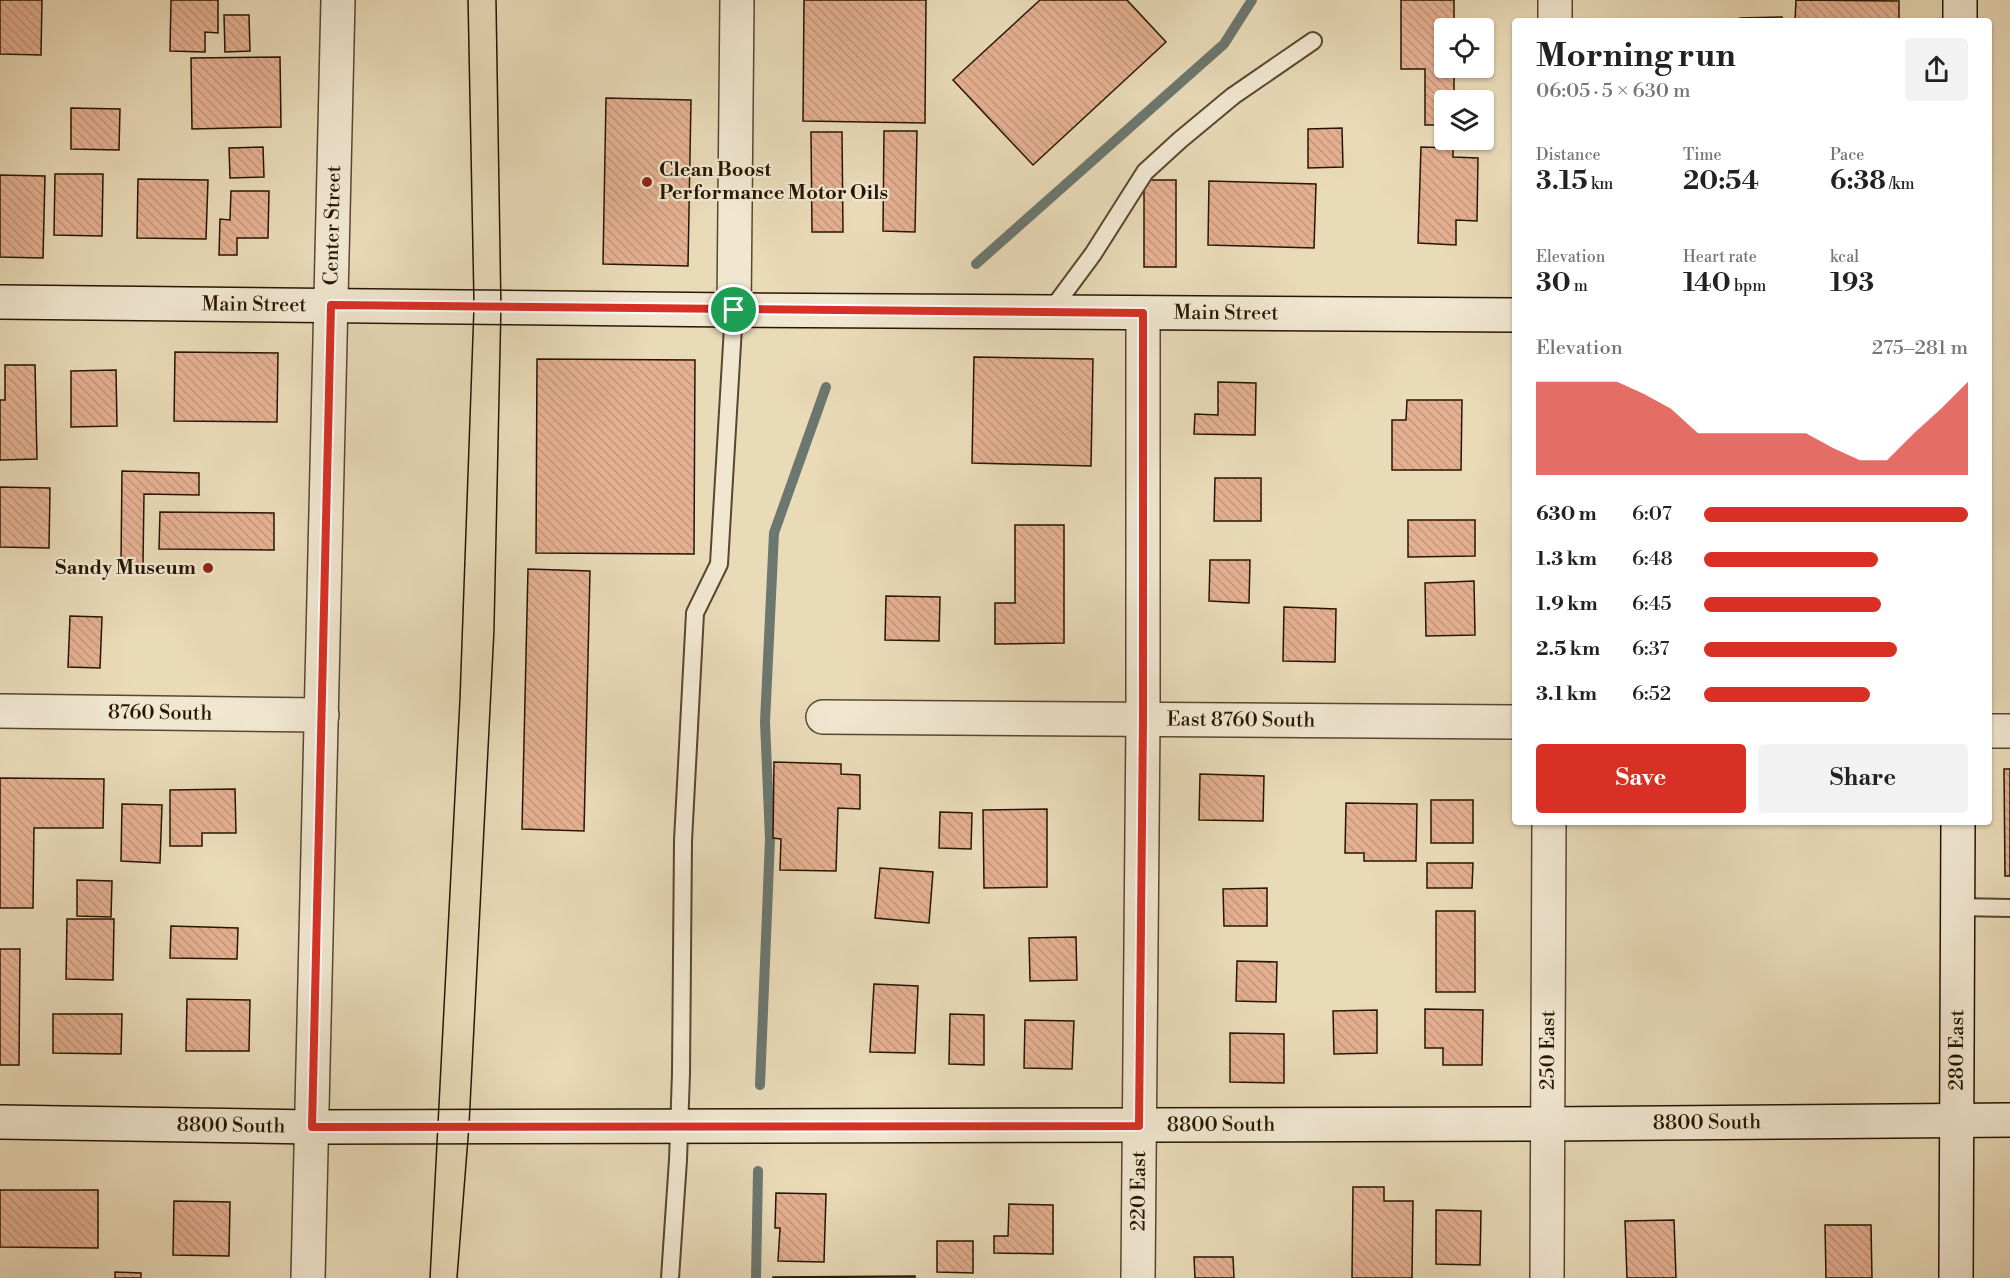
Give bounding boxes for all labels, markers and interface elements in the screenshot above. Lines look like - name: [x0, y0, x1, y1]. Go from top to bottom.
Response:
- map controls: [1434, 18, 1494, 150]
- button: locate: [1434, 18, 1494, 78]
- text: Morning run: [1536, 36, 1736, 77]
- button: share: [1905, 38, 1968, 101]
- text: 06:05 · 5 × 630 m: [1536, 79, 1691, 104]
- button: layers: [1434, 90, 1494, 150]
- text: Distance: [1536, 145, 1601, 165]
- text: Time: [1683, 145, 1722, 165]
- text: Pace: [1830, 145, 1864, 165]
- place label: Clean Boost Performance Motor Oils: [659, 158, 888, 206]
- street label: Center Street: [319, 165, 347, 286]
- text: 3.15: [1536, 165, 1588, 197]
- text: 20:54: [1683, 165, 1759, 197]
- text: 6:38: [1830, 165, 1886, 197]
- text: km: [1588, 174, 1613, 194]
- text: /km: [1886, 174, 1914, 194]
- marker: Clean Boost Performance Motor Oils: [640, 175, 654, 189]
- text: Elevation: [1536, 247, 1605, 267]
- text: Heart rate: [1683, 247, 1757, 267]
- text: kcal: [1830, 247, 1859, 267]
- text: 30: [1536, 267, 1571, 299]
- text: 140: [1683, 267, 1731, 299]
- text: 193: [1830, 267, 1874, 299]
- text: m: [1571, 276, 1588, 296]
- text: bpm: [1731, 276, 1766, 296]
- pin: [708, 284, 759, 335]
- street label: Main Street: [201, 292, 307, 318]
- icon: arrive: [717, 293, 750, 326]
- street label: Main Street: [1173, 300, 1278, 326]
- text: Elevation: [1536, 336, 1623, 361]
- text: 275–281 m: [1872, 336, 1968, 361]
- text: 630 m: [1536, 502, 1597, 527]
- text: 6:07: [1632, 502, 1672, 527]
- text: 1.3 km: [1536, 547, 1597, 572]
- text: 6:48: [1632, 547, 1673, 572]
- place label: Sandy Museum: [55, 556, 196, 581]
- marker: Sandy Museum: [201, 561, 215, 575]
- text: 1.9 km: [1536, 592, 1598, 617]
- text: 6:45: [1632, 592, 1672, 617]
- text: 2.5 km: [1536, 637, 1600, 662]
- text: 6:37: [1632, 637, 1669, 662]
- text: 3.1 km: [1536, 682, 1597, 707]
- text: 6:52: [1632, 682, 1671, 707]
- street label: 8760 South: [108, 700, 212, 726]
- street label: East 8760 South: [1167, 707, 1315, 733]
- button: Save: [1536, 744, 1746, 813]
- button: Share: [1758, 744, 1968, 813]
- street label: 280 East: [1944, 1009, 1970, 1091]
- street label: 250 East: [1535, 1010, 1561, 1090]
- street label: 8800 South: [1653, 1110, 1761, 1136]
- street label: 8800 South: [176, 1112, 286, 1139]
- street label: 8800 South: [1167, 1112, 1275, 1137]
- street label: 220 East: [1126, 1151, 1152, 1231]

